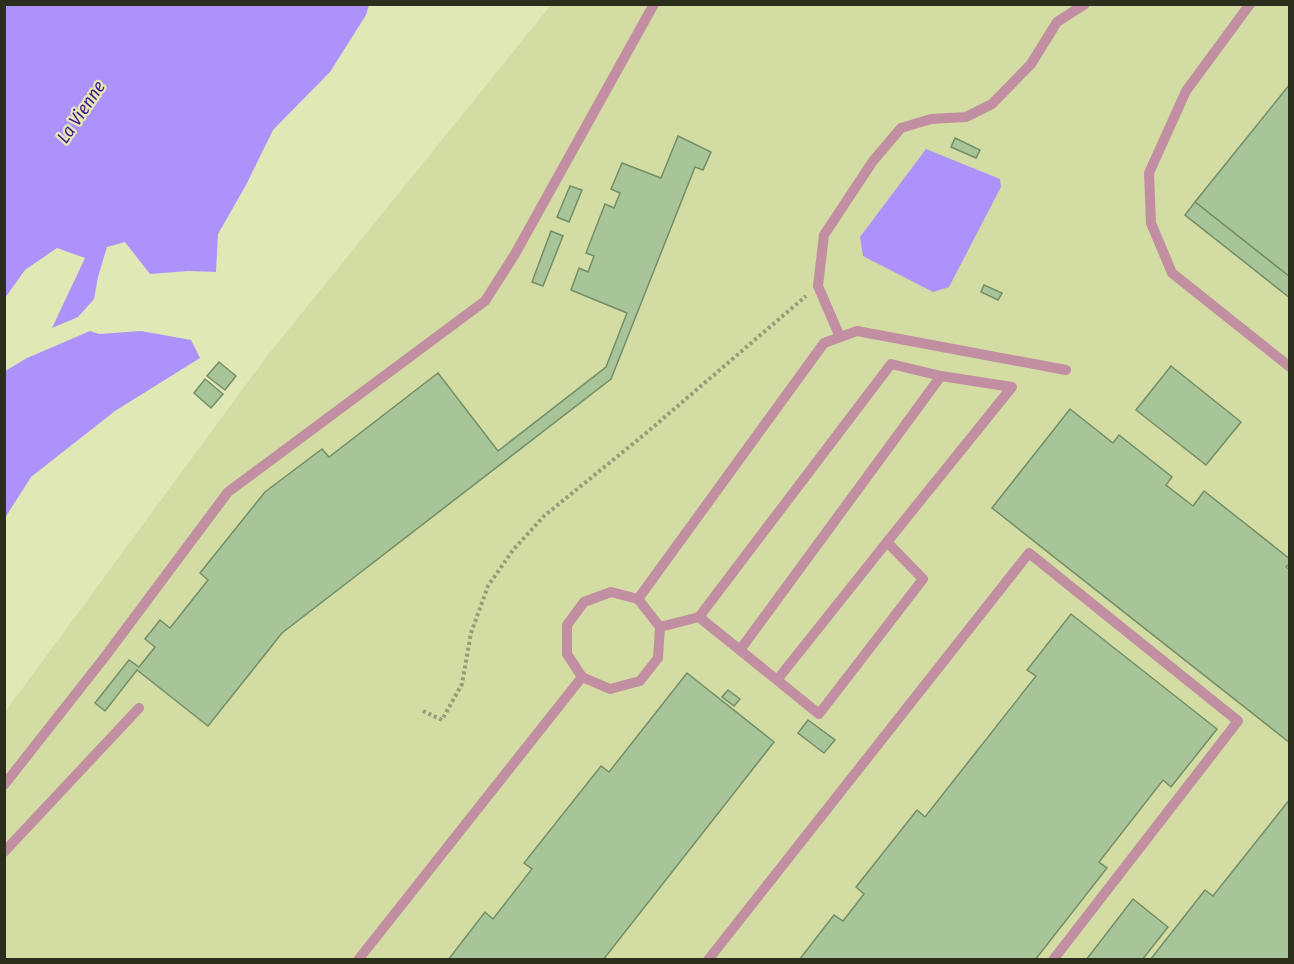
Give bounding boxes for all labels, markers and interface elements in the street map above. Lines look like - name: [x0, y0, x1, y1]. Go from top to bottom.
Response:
- water label: La Vienne: [52, 76, 110, 147]

